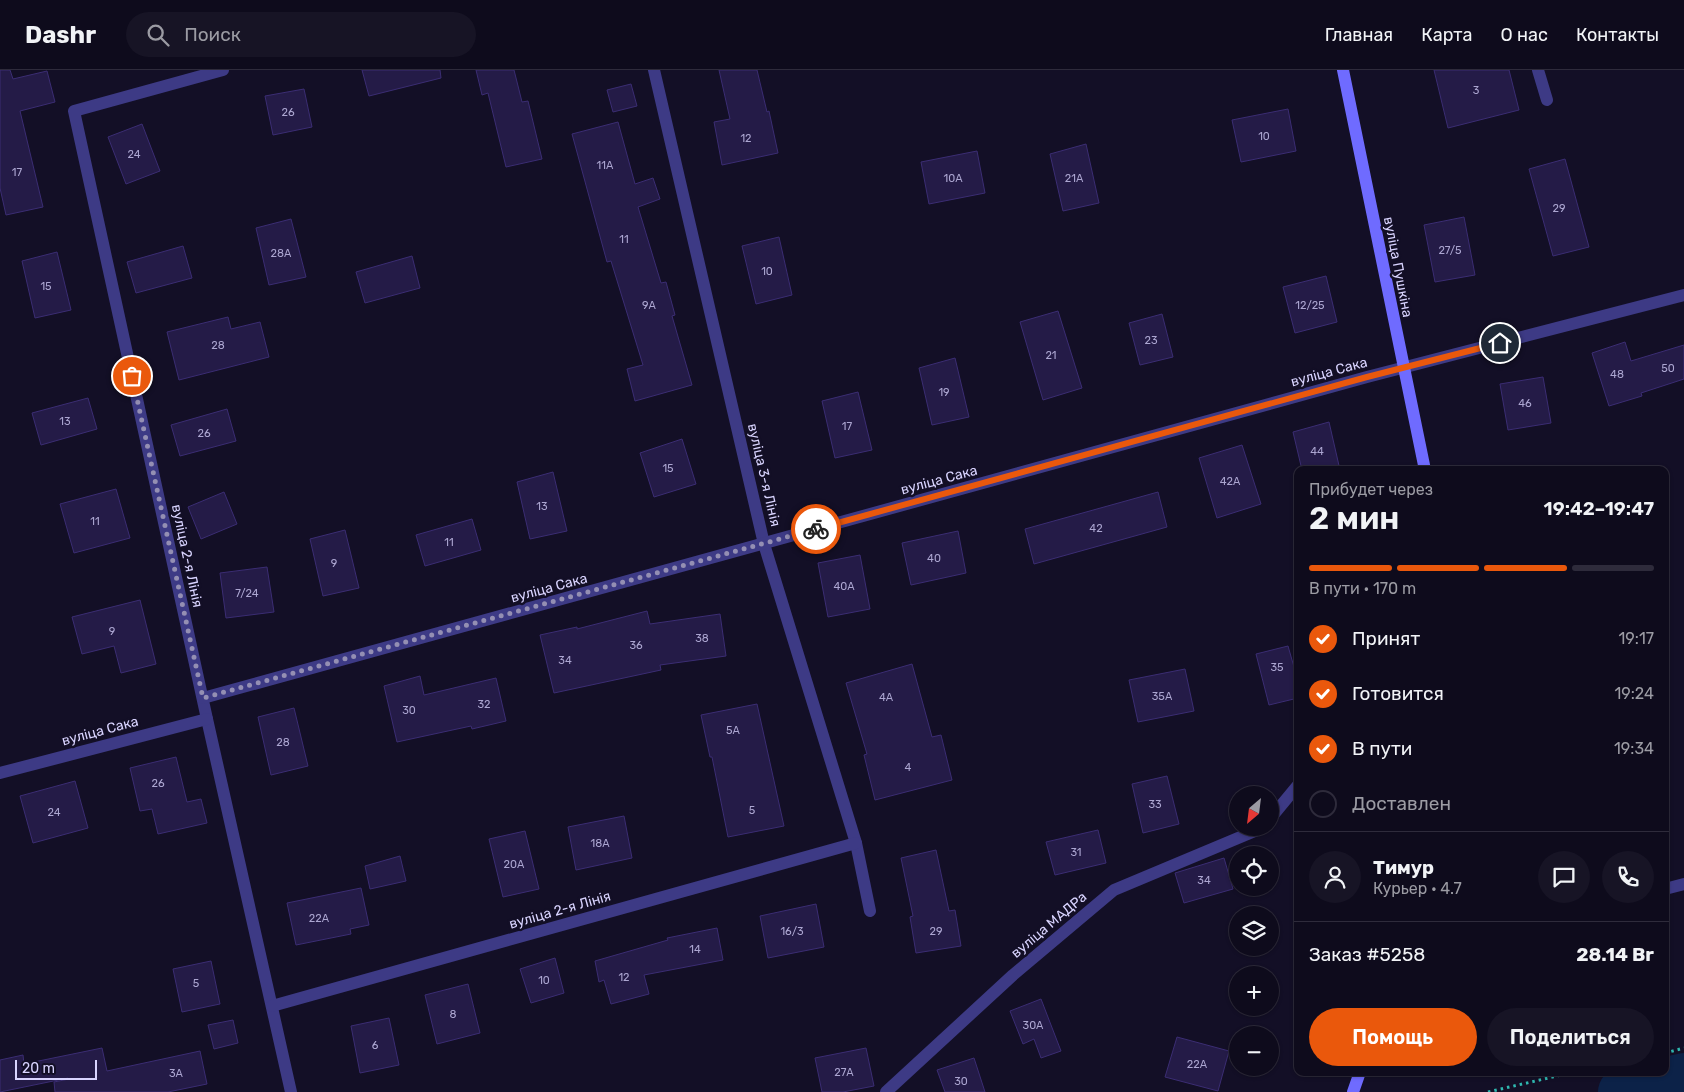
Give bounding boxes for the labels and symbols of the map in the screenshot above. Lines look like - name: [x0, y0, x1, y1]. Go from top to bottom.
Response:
- house number: 3: [1473, 84, 1480, 97]
- house number: 26: [281, 106, 295, 119]
- house number: 10: [1258, 130, 1270, 143]
- house number: 12: [740, 132, 752, 145]
- house number: 24: [127, 148, 141, 161]
- house number: 11А: [597, 159, 614, 172]
- house number: 17: [12, 166, 23, 179]
- house number: 10А: [943, 172, 963, 185]
- house number: 21А: [1065, 172, 1084, 185]
- house number: 29: [1553, 202, 1565, 215]
- street label: вуліца Пушкіна: [1380, 215, 1416, 319]
- house number: 11: [619, 233, 629, 246]
- house number: 27/5: [1438, 244, 1462, 257]
- house number: 28А: [271, 247, 292, 260]
- house number: 10: [761, 265, 773, 278]
- house number: 15: [40, 280, 52, 293]
- house number: 9А: [642, 299, 657, 312]
- house number: 12/25: [1295, 299, 1325, 312]
- pin: [1479, 322, 1521, 364]
- house number: 23: [1144, 334, 1158, 347]
- house number: 28: [211, 339, 225, 352]
- house number: 21: [1045, 349, 1057, 362]
- street label: вуліца Сака: [1289, 354, 1369, 390]
- pin: [111, 355, 153, 397]
- house number: 50: [1661, 362, 1675, 375]
- house number: 48: [1610, 368, 1624, 381]
- house number: 19: [938, 386, 950, 399]
- house number: 46: [1518, 397, 1532, 410]
- house number: 13: [59, 415, 71, 428]
- house number: 17: [842, 420, 853, 433]
- street label: вуліца 3-я Лінія: [744, 422, 784, 528]
- house number: 26: [197, 427, 211, 440]
- house number: 44: [1310, 445, 1324, 458]
- house number: 15: [662, 462, 674, 475]
- street label: вуліца Сака: [899, 462, 979, 498]
- house number: 42А: [1220, 475, 1241, 488]
- house number: 13: [536, 500, 548, 513]
- street label: вуліца 2-я Лінія: [168, 503, 206, 609]
- courier: [791, 504, 841, 554]
- house number: 11: [90, 515, 100, 528]
- house number: 42: [1089, 522, 1103, 535]
- house number: 11: [444, 536, 454, 549]
- house number: 40: [927, 552, 941, 565]
- house number: 9: [331, 557, 337, 570]
- street label: вуліца Сака: [509, 570, 589, 606]
- house number: 40А: [833, 580, 855, 593]
- house number: 7/24: [235, 587, 259, 600]
- house number: 9: [109, 625, 115, 638]
- house number: 38: [695, 632, 709, 645]
- house number: 36: [629, 639, 643, 652]
- house number: 34: [558, 654, 572, 667]
- house number: 35: [1270, 661, 1284, 674]
- house number: 35А: [1152, 690, 1173, 703]
- house number: 4А: [879, 691, 894, 704]
- house number: 32: [477, 698, 491, 711]
- house number: 30: [402, 704, 416, 717]
- street label: вуліца Сака: [60, 713, 140, 749]
- house number: 5А: [726, 724, 741, 737]
- house number: 28: [276, 736, 290, 749]
- house number: 4: [905, 761, 912, 774]
- house number: 26: [151, 777, 165, 790]
- north arrow: [1229, 786, 1279, 836]
- house number: 33: [1148, 798, 1162, 811]
- house number: 5: [749, 804, 756, 817]
- house number: 24: [47, 806, 61, 819]
- house number: 18А: [590, 837, 610, 850]
- house number: 31: [1070, 846, 1082, 859]
- house number: 20А: [504, 858, 525, 871]
- house number: 34: [1197, 874, 1211, 887]
- street label: вуліца 2-я Лінія: [507, 887, 613, 933]
- street label: вуліца МАДРа: [1008, 888, 1090, 962]
- house number: 22А: [309, 912, 330, 925]
- house number: 16/3: [780, 925, 804, 938]
- house number: 29: [930, 925, 942, 938]
- house number: 14: [689, 943, 701, 956]
- house number: 12: [618, 971, 630, 984]
- house number: 10: [538, 974, 550, 987]
- house number: 5: [193, 977, 200, 990]
- house number: 8: [450, 1008, 457, 1021]
- house number: 30А: [1023, 1019, 1044, 1032]
- house number: 6: [372, 1039, 379, 1052]
- scale bar: [15, 1057, 98, 1080]
- house number: 22А: [1187, 1058, 1208, 1071]
- house number: 27А: [834, 1066, 854, 1079]
- house number: 3А: [169, 1067, 184, 1080]
- house number: 30: [954, 1075, 968, 1088]

